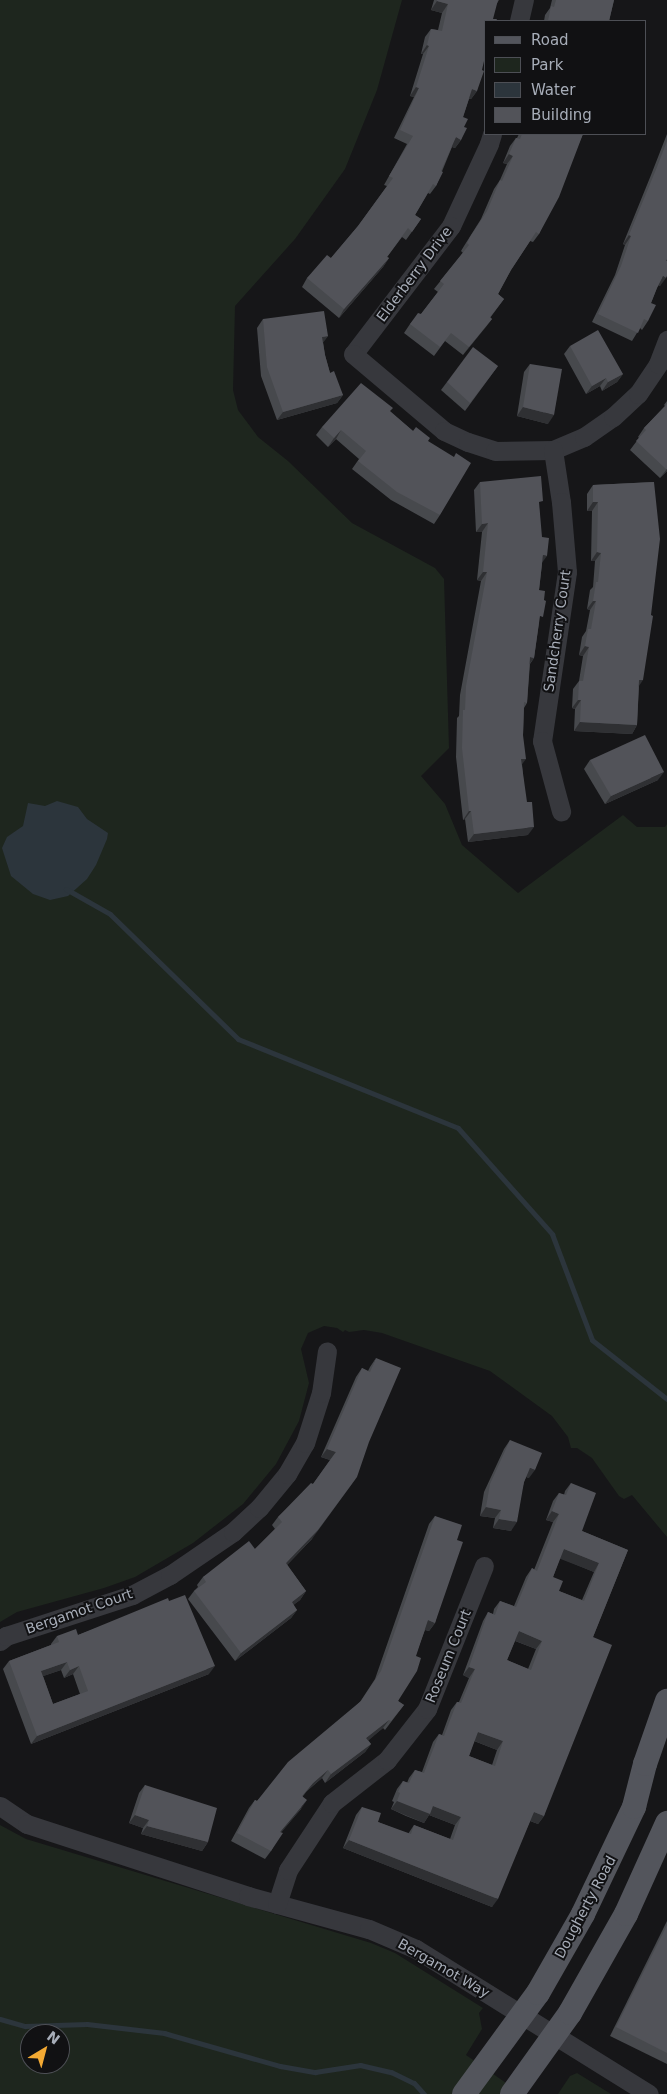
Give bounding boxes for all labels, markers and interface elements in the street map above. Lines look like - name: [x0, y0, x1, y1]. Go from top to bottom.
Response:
- legend: [484, 20, 647, 135]
- text: Road: [531, 31, 569, 49]
- text: Park: [531, 56, 563, 74]
- text: Water: [531, 81, 575, 99]
- text: Building: [531, 106, 592, 124]
- street label: Elderberry Drive: [373, 223, 455, 325]
- street label: Sandcherry Court: [540, 569, 574, 693]
- street label: Bergamot Court: [23, 1585, 135, 1637]
- street label: Roseum Court: [422, 1607, 474, 1705]
- street label: Dougherty Road: [551, 1853, 619, 1961]
- street label: Bergamot Way: [395, 1935, 493, 2001]
- north arrow: [20, 2024, 70, 2074]
- text: N: [44, 2028, 63, 2048]

